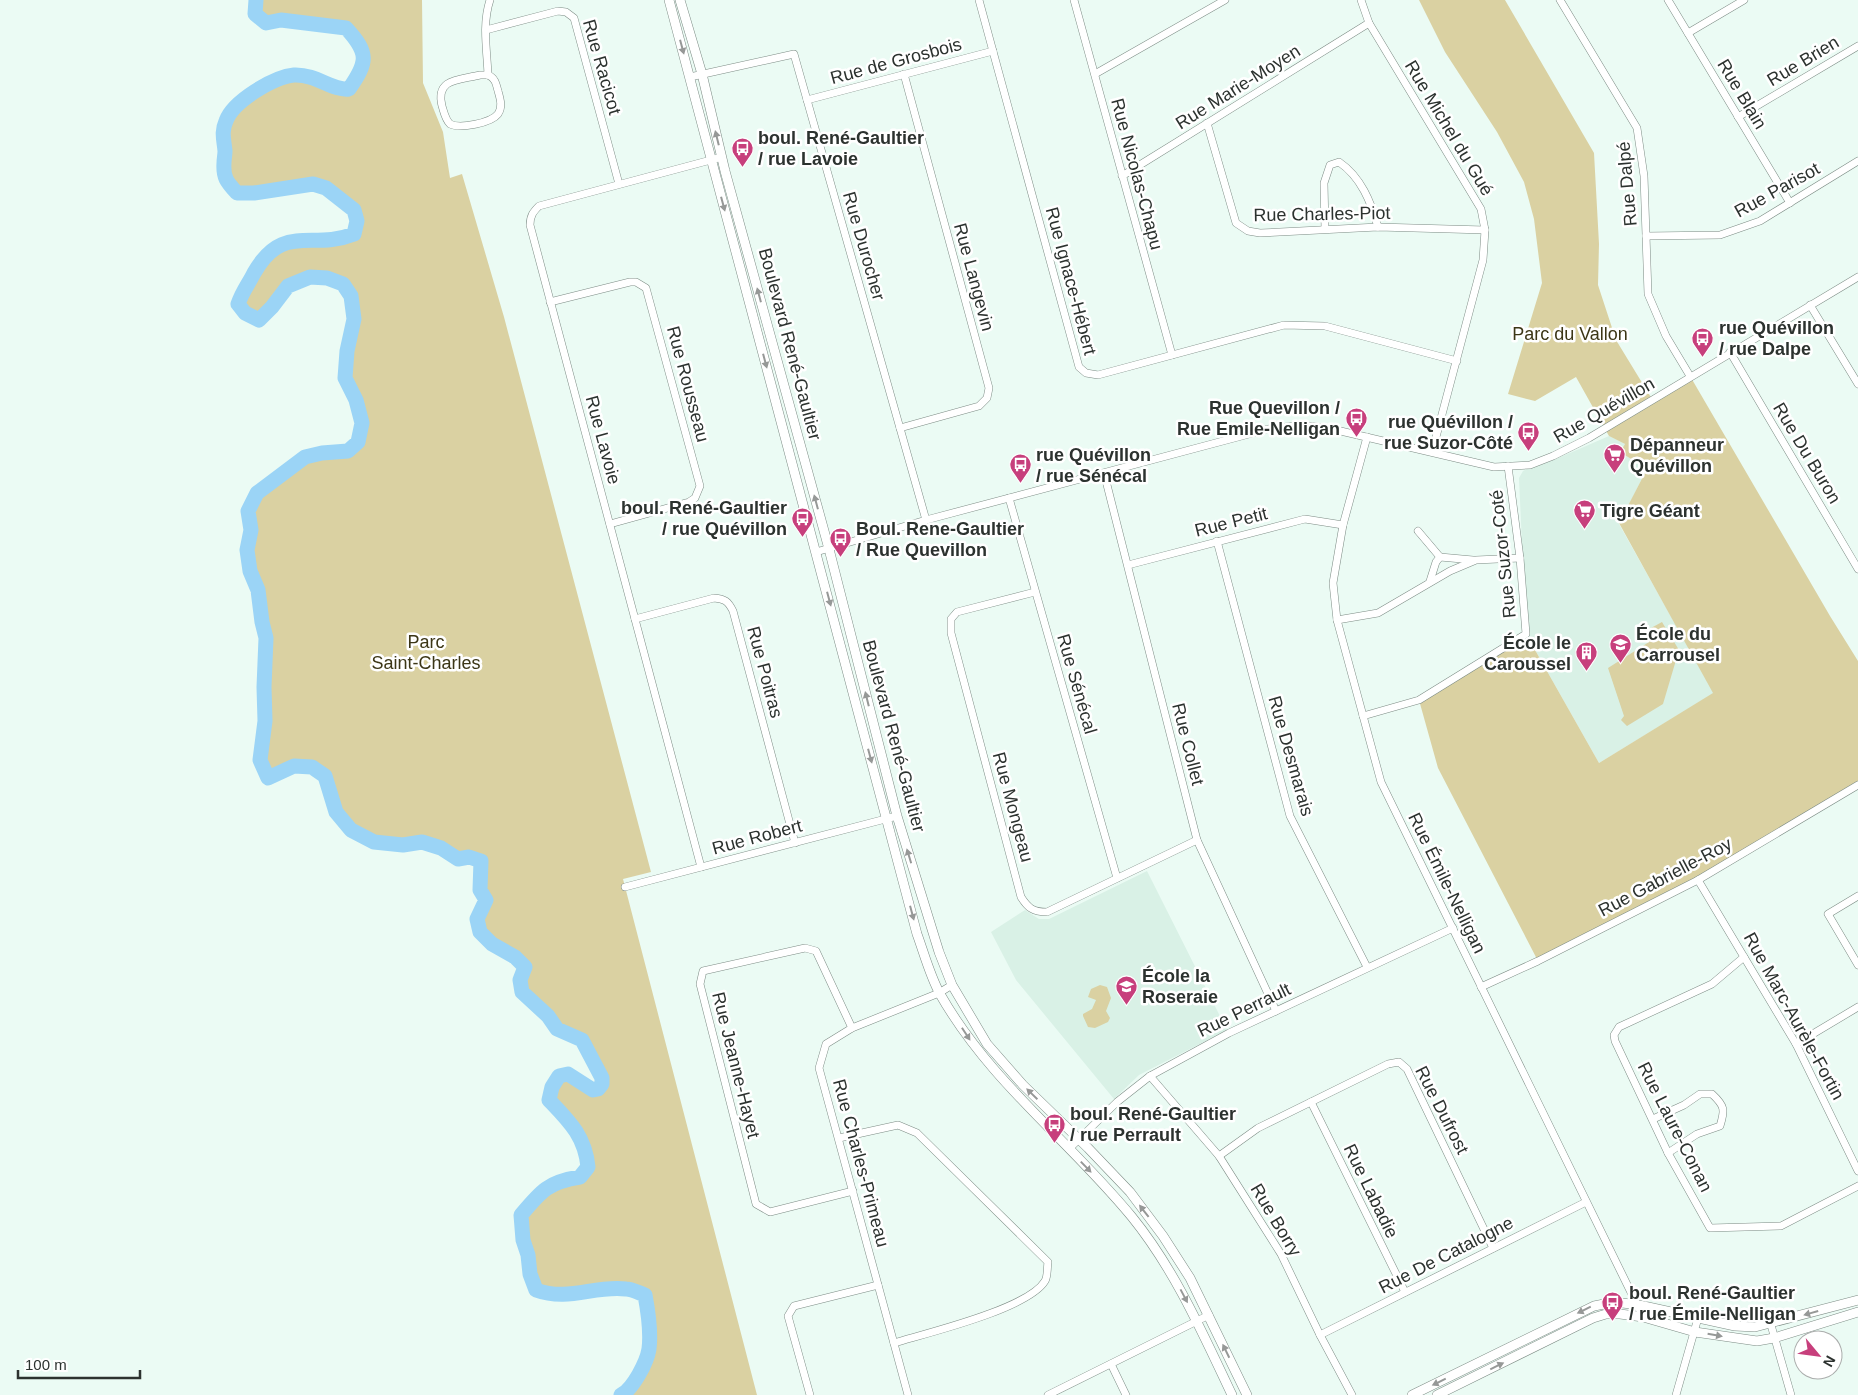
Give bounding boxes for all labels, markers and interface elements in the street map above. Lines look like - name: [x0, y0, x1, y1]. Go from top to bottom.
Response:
- street label: Rue Racicot: [579, 17, 625, 117]
- street label: Rue Brien: [1764, 32, 1842, 90]
- street label: Rue de Grosbois: [828, 34, 964, 88]
- one-way arrow: [678, 40, 686, 55]
- street label: Rue Marie-Moyen: [1172, 41, 1304, 133]
- street label: Rue Blain: [1713, 55, 1771, 133]
- street label: Rue Michel du Gué: [1401, 57, 1497, 199]
- street label: Rue Nicolas-Chapu: [1107, 96, 1167, 252]
- place label: boul. René-Gaultier / rue Lavoie: [758, 128, 924, 169]
- one-way arrow: [713, 130, 721, 145]
- bus stop icon: boul. René-Gaultier / rue Lavoie: [730, 136, 754, 167]
- street label: Rue Dalpé: [1613, 141, 1641, 227]
- street label: Rue Parisot: [1731, 158, 1823, 222]
- street label: Rue Durocher: [839, 189, 889, 303]
- one-way arrow: [719, 197, 727, 212]
- street label: Rue Charles-Piot: [1253, 203, 1391, 225]
- street label: Rue Ignace-Hébert: [1042, 205, 1100, 357]
- street label: Rue Langevin: [950, 221, 998, 333]
- street label: Boulevard René-Gaultier: [755, 246, 825, 442]
- one-way arrow: [755, 287, 763, 302]
- place label: rue Quévillon / rue Dalpe: [1719, 318, 1834, 359]
- street label: Rue Rousseau: [663, 324, 713, 444]
- park label: Parc du Vallon: [1512, 324, 1628, 344]
- bus stop icon: rue Quévillon / rue Dalpe: [1691, 326, 1715, 357]
- one-way arrow: [761, 354, 769, 369]
- street label: Rue Quévillon: [1550, 373, 1658, 447]
- street label: Rue Lavoie: [582, 393, 624, 487]
- place label: Rue Quevillon / Rue Emile-Nelligan: [1177, 398, 1340, 439]
- street label: Rue Du Buron: [1769, 399, 1845, 507]
- bus stop icon: Rue Quevillon / Rue Emile-Nelligan: [1344, 406, 1368, 437]
- place label: rue Quévillon / rue Suzor-Côté: [1384, 412, 1513, 453]
- bus stop icon: rue Quévillon / rue Suzor-Côté: [1517, 420, 1541, 451]
- place label: Dépanneur Quévillon: [1630, 435, 1724, 476]
- supermarket icon: Dépanneur Quévillon: [1602, 443, 1626, 474]
- place label: rue Quévillon / rue Sénécal: [1036, 445, 1151, 486]
- bus stop icon: rue Quévillon / rue Sénécal: [1008, 453, 1032, 484]
- street label: Rue Suzor-Coté: [1486, 489, 1520, 619]
- one-way arrow: [812, 494, 820, 509]
- place label: boul. René-Gaultier / rue Quévillon: [621, 498, 787, 539]
- supermarket icon: Tigre Géant: [1572, 499, 1596, 530]
- place label: Tigre Géant: [1600, 501, 1700, 521]
- street label: Rue Petit: [1193, 503, 1269, 541]
- bus stop icon: boul. René-Gaultier / rue Quévillon: [791, 506, 815, 537]
- place label: Boul. Rene-Gaultier / Rue Quevillon: [856, 519, 1024, 560]
- bus stop icon: Boul. Rene-Gaultier / Rue Quevillon: [828, 527, 852, 558]
- one-way arrow: [825, 592, 833, 607]
- place label: École du Carrousel: [1636, 623, 1720, 665]
- street label: Rue Poitras: [743, 624, 787, 720]
- park label: Parc Saint-Charles: [371, 632, 481, 673]
- street label: Rue Sénécal: [1053, 632, 1101, 736]
- place label: École le Caroussel: [1484, 632, 1571, 674]
- school or university icon: École du Carrousel: [1608, 632, 1632, 663]
- street label: Boulevard René-Gaultier: [859, 638, 929, 834]
- building icon: École le Caroussel: [1575, 641, 1599, 672]
- one-way arrow: [863, 691, 871, 706]
- street label: Rue Desmarais: [1264, 694, 1318, 818]
- street label: Rue Collet: [1168, 701, 1208, 787]
- one-way arrow: [867, 749, 875, 764]
- street label: Rue Mongeau: [989, 750, 1037, 864]
- street label: Rue Émile-Nelligan: [1404, 809, 1490, 957]
- street label: Rue Robert: [710, 815, 804, 859]
- street label: Rue Gabrielle-Roy: [1595, 833, 1735, 921]
- one-way arrow: [905, 848, 913, 863]
- one-way arrow: [908, 906, 916, 921]
- street label: Rue Marc-Aurèle-Fortin: [1740, 929, 1848, 1103]
- place label: École la Roseraie: [1142, 965, 1218, 1007]
- school or university icon: École la Roseraie: [1114, 974, 1138, 1005]
- street label: Rue Perrault: [1194, 979, 1294, 1041]
- street label: Rue Jeanne-Hayet: [708, 990, 764, 1140]
- one-way arrow: [961, 1027, 971, 1040]
- street label: Rue Laure-Conan: [1634, 1059, 1716, 1195]
- street label: Rue Dufrost: [1411, 1063, 1473, 1157]
- street label: Rue Charles-Primeau: [829, 1077, 893, 1249]
- one-way arrow: [1026, 1088, 1038, 1100]
- place label: boul. René-Gaultier / rue Perrault: [1070, 1104, 1236, 1145]
- bus stop icon: boul. René-Gaultier / rue Perrault: [1042, 1112, 1066, 1143]
- street label: Rue Labadie: [1340, 1141, 1402, 1241]
- one-way arrow: [1080, 1161, 1092, 1173]
- street label: Rue Borry: [1247, 1180, 1305, 1260]
- one-way arrow: [1139, 1205, 1150, 1218]
- street label: Rue De Catalogne: [1375, 1212, 1517, 1298]
- place label: boul. René-Gaultier / rue Émile-Nelligan: [1629, 1283, 1796, 1324]
- one-way arrow: [1180, 1289, 1188, 1304]
- bus stop icon: boul. René-Gaultier / rue Émile-Nelligan: [1601, 1291, 1625, 1322]
- one-way arrow: [1577, 1306, 1592, 1315]
- one-way arrow: [1804, 1310, 1819, 1318]
- north arrow: [1793, 1330, 1843, 1380]
- one-way arrow: [1707, 1332, 1723, 1340]
- one-way arrow: [1222, 1344, 1230, 1358]
- scale bar: [18, 1348, 140, 1380]
- text: N: [1820, 1353, 1839, 1370]
- text: 100 m: [25, 1356, 67, 1373]
- one-way arrow: [1490, 1362, 1504, 1370]
- one-way arrow: [1431, 1378, 1446, 1386]

